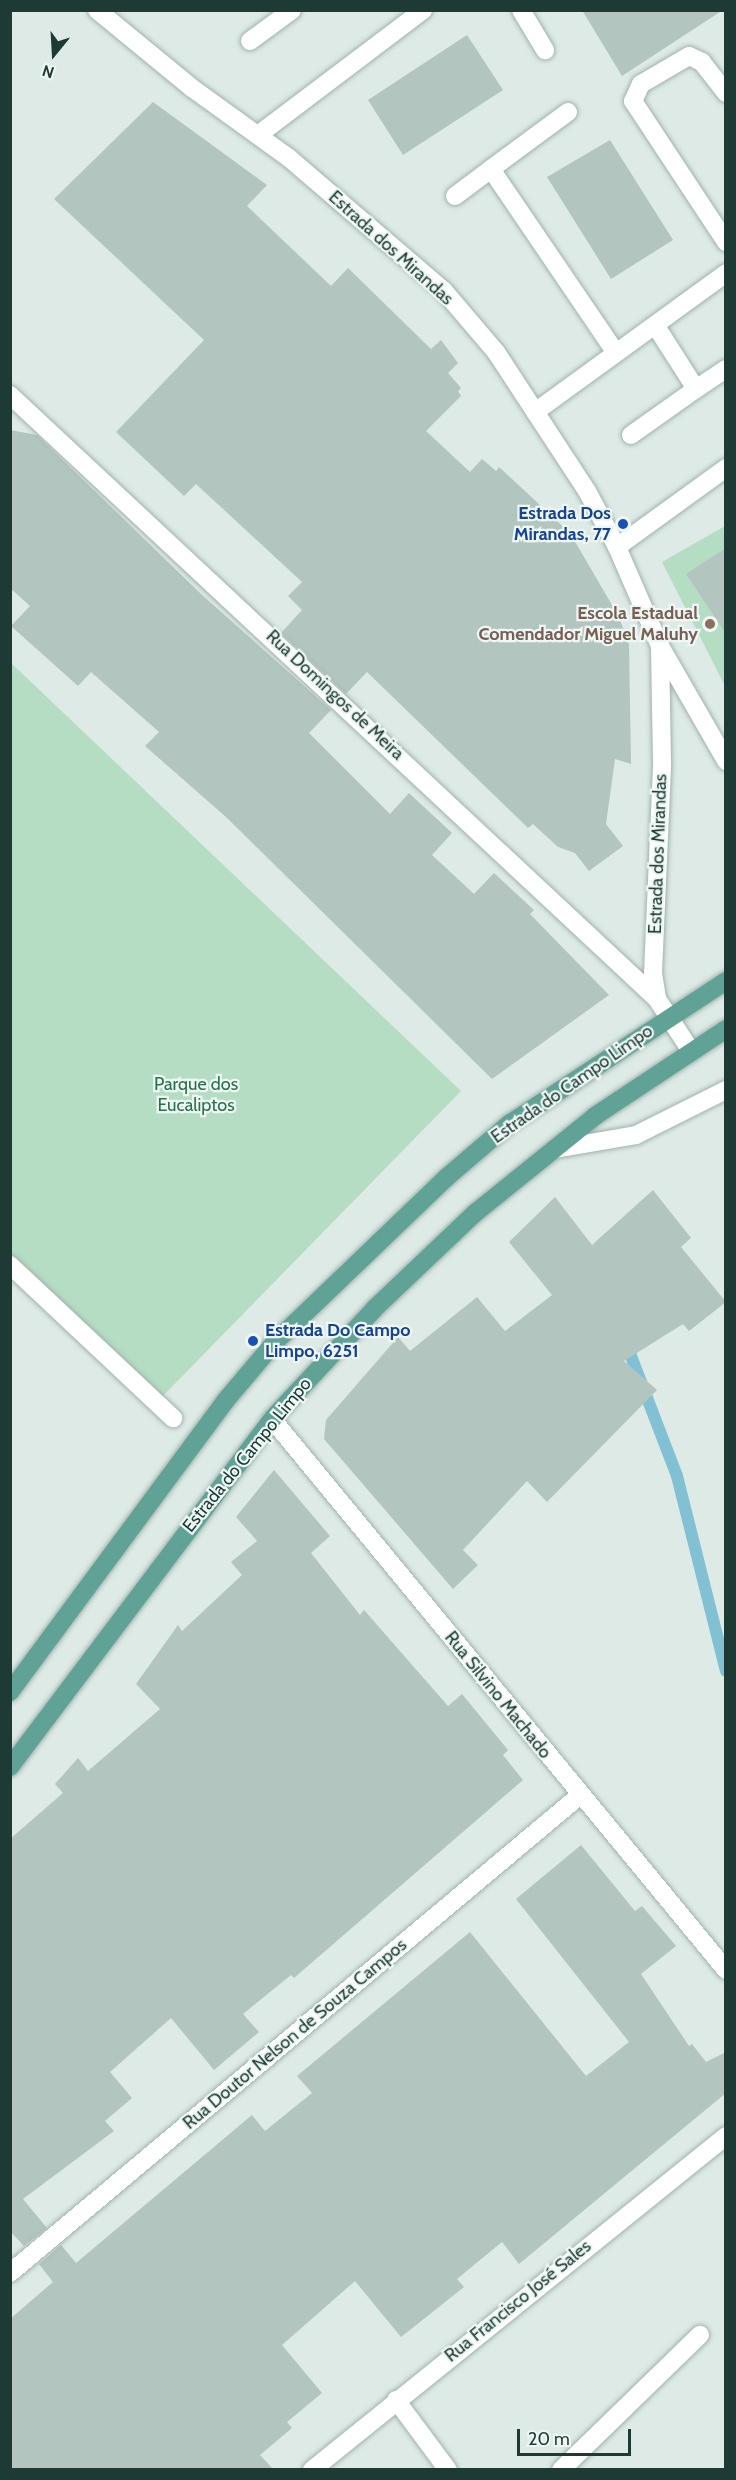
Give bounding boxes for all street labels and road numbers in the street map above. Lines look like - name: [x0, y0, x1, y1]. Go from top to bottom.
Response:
- street label: Estrada dos Mirandas: [324, 186, 458, 310]
- street label: Rua Domingos de Meira: [262, 626, 408, 764]
- street label: Estrada dos Mirandas: [644, 774, 672, 934]
- street label: Estrada do Campo Limpo: [487, 1020, 657, 1148]
- street label: Estrada do Campo Limpo: [178, 1373, 316, 1537]
- street label: Rua Silvino Machado: [440, 1627, 556, 1763]
- street label: Rua Doutor Nelson de Souza Campos: [179, 1934, 411, 2134]
- street label: Rua Francisco José Sales: [440, 2235, 596, 2367]

